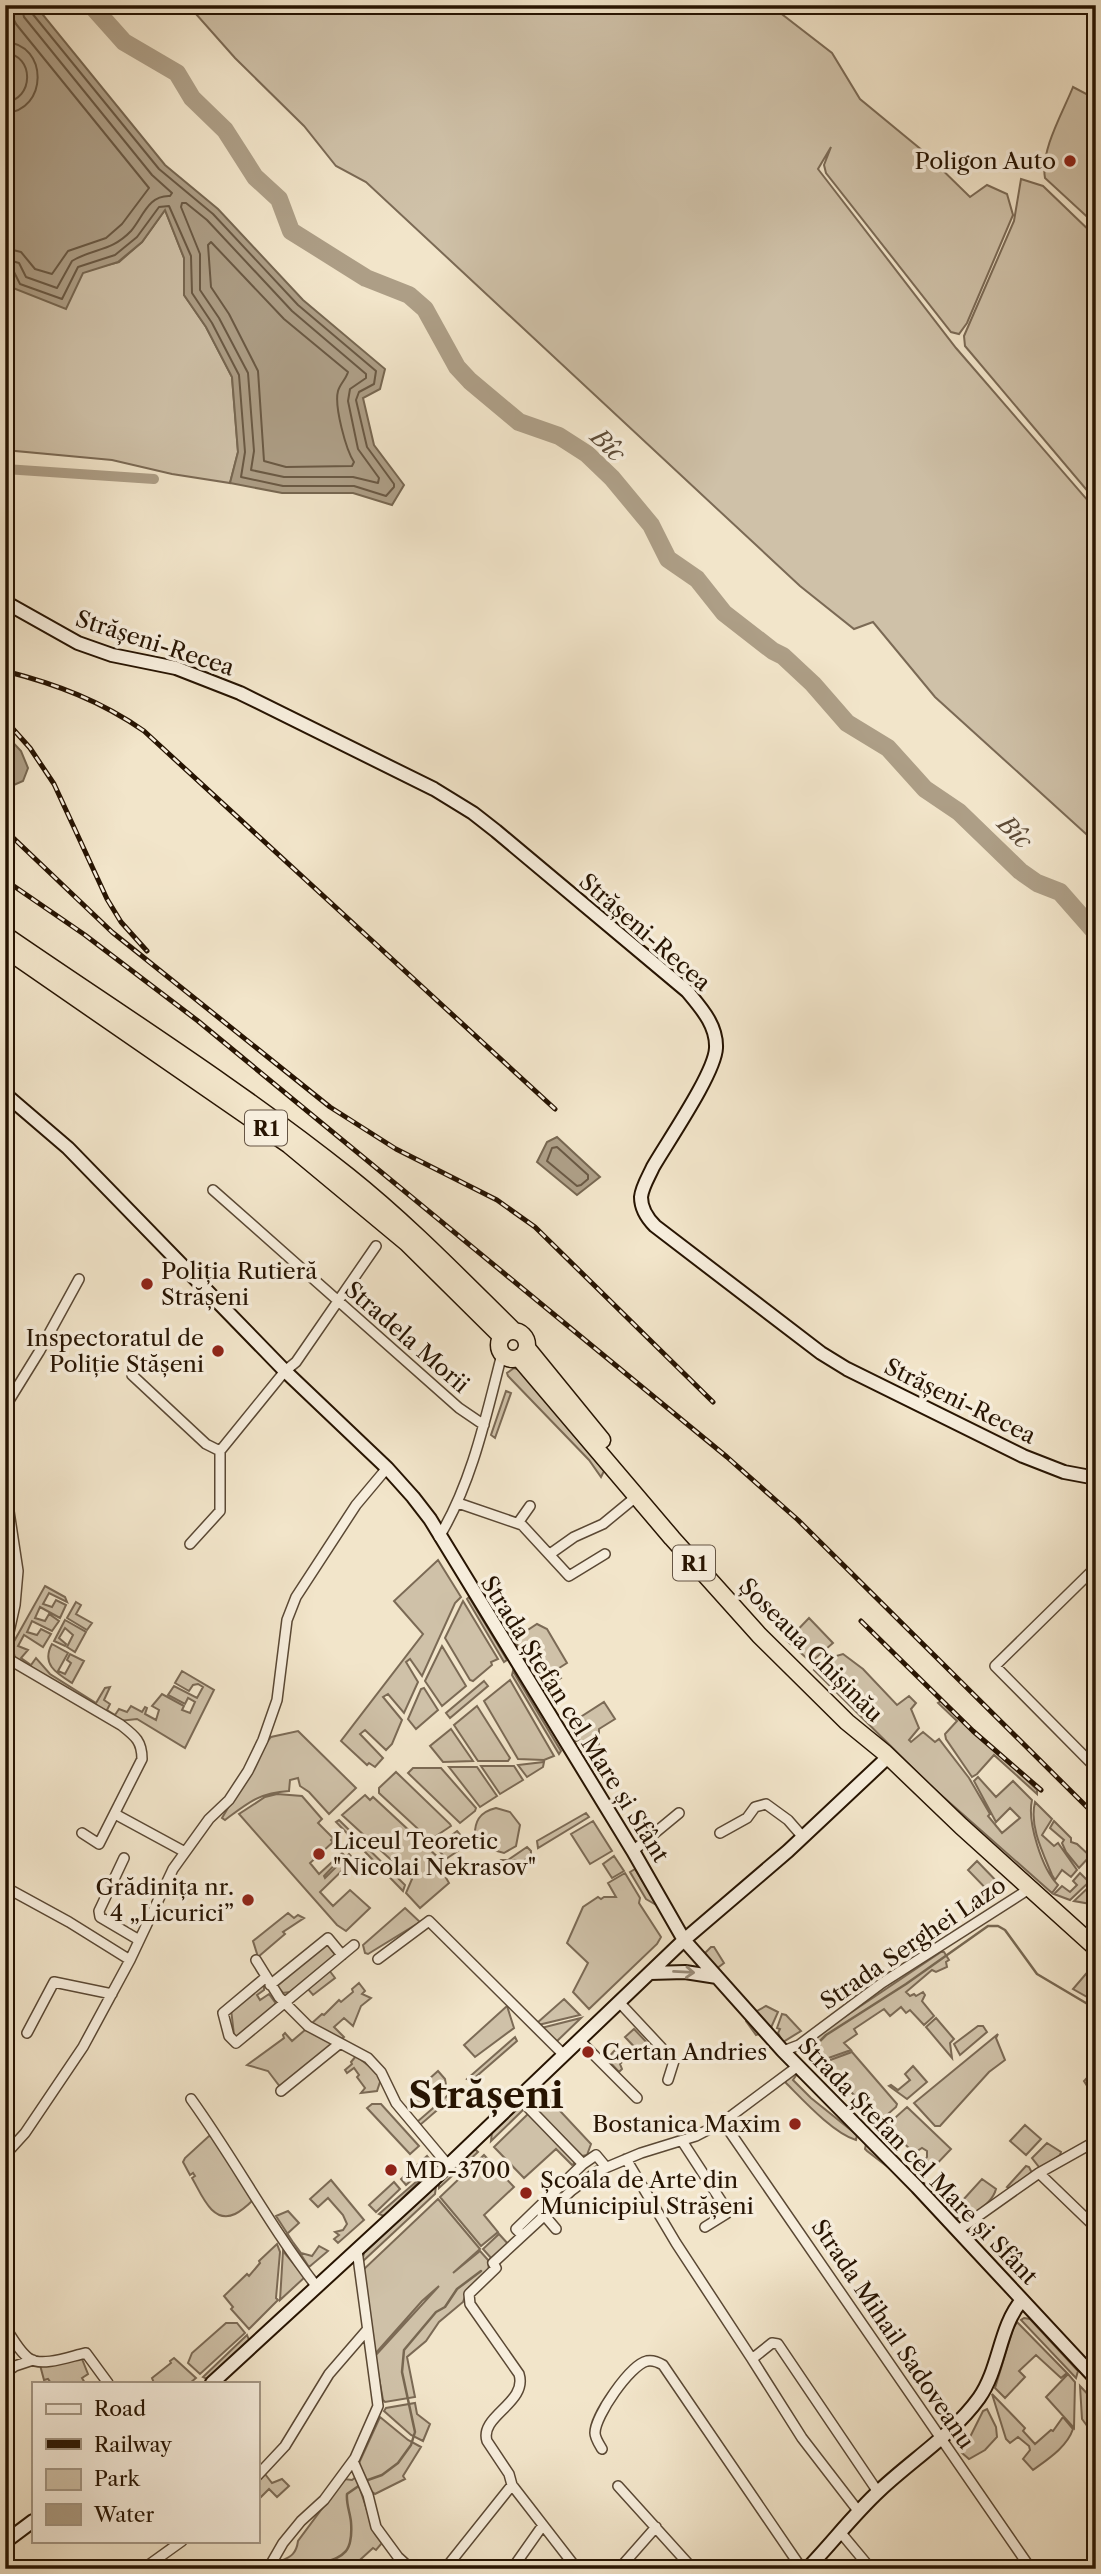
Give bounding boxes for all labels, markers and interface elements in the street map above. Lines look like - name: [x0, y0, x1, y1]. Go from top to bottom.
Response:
- place label: Poligon Auto: [915, 147, 1056, 175]
- marker: Poligon Auto: [1062, 153, 1078, 169]
- water label: Bîc: [584, 421, 632, 468]
- street label: Strășeni-Recea: [72, 604, 239, 682]
- water label: Bîc: [991, 808, 1039, 856]
- street label: Strășeni-Recea: [574, 867, 717, 997]
- road number: R1: [245, 1110, 287, 1146]
- place label: Poliția Rutieră Strășeni: [161, 1257, 318, 1311]
- street label: Stradela Morii: [339, 1275, 475, 1399]
- marker: Poliția Rutieră Strășeni: [139, 1276, 155, 1292]
- place label: Inspectoratul de Poliție Stășeni: [26, 1324, 204, 1378]
- marker: Inspectoratul de Poliție Stășeni: [210, 1343, 226, 1359]
- street label: Strășeni-Recea: [880, 1352, 1041, 1450]
- road number: R1: [673, 1546, 715, 1580]
- street label: Strada Ștefan cel Mare și Sfânt: [475, 1571, 675, 1867]
- street label: Șoseaua Chișinău: [733, 1572, 889, 1728]
- place label: Liceul Teoretic "Nicolai Nekrasov": [333, 1827, 536, 1881]
- marker: Liceul Teoretic "Nicolai Nekrasov": [311, 1846, 327, 1862]
- street label: Strada Serghei Lazo: [815, 1871, 1011, 2015]
- place label: Grădinița nr. 4 „Licurici”: [96, 1873, 234, 1927]
- marker: Grădinița nr. 4 „Licurici”: [240, 1892, 256, 1908]
- one-way arrow: [672, 1966, 695, 1979]
- street label: Strada Ștefan cel Mare și Sfânt: [792, 2032, 1044, 2290]
- place label: Certan Andries: [602, 2038, 767, 2066]
- marker: Certan Andries: [580, 2044, 596, 2060]
- district label: Strășeni: [408, 2072, 564, 2118]
- place label: Bostanica Maxim: [592, 2110, 781, 2138]
- marker: Bostanica Maxim: [787, 2116, 803, 2132]
- place label: MD-3700: [405, 2156, 511, 2184]
- marker: MD-3700: [383, 2162, 399, 2178]
- place label: Școala de Arte din Municipiul Strășeni: [540, 2166, 754, 2220]
- marker: Școala de Arte din Municipiul Strășeni: [518, 2185, 534, 2201]
- street label: Strada Mihail Sadoveanu: [806, 2214, 980, 2454]
- legend: [32, 2382, 259, 2542]
- text: Road: [94, 2396, 146, 2421]
- text: Railway: [94, 2432, 172, 2457]
- text: Park: [94, 2466, 140, 2491]
- text: Water: [93, 2502, 154, 2527]

